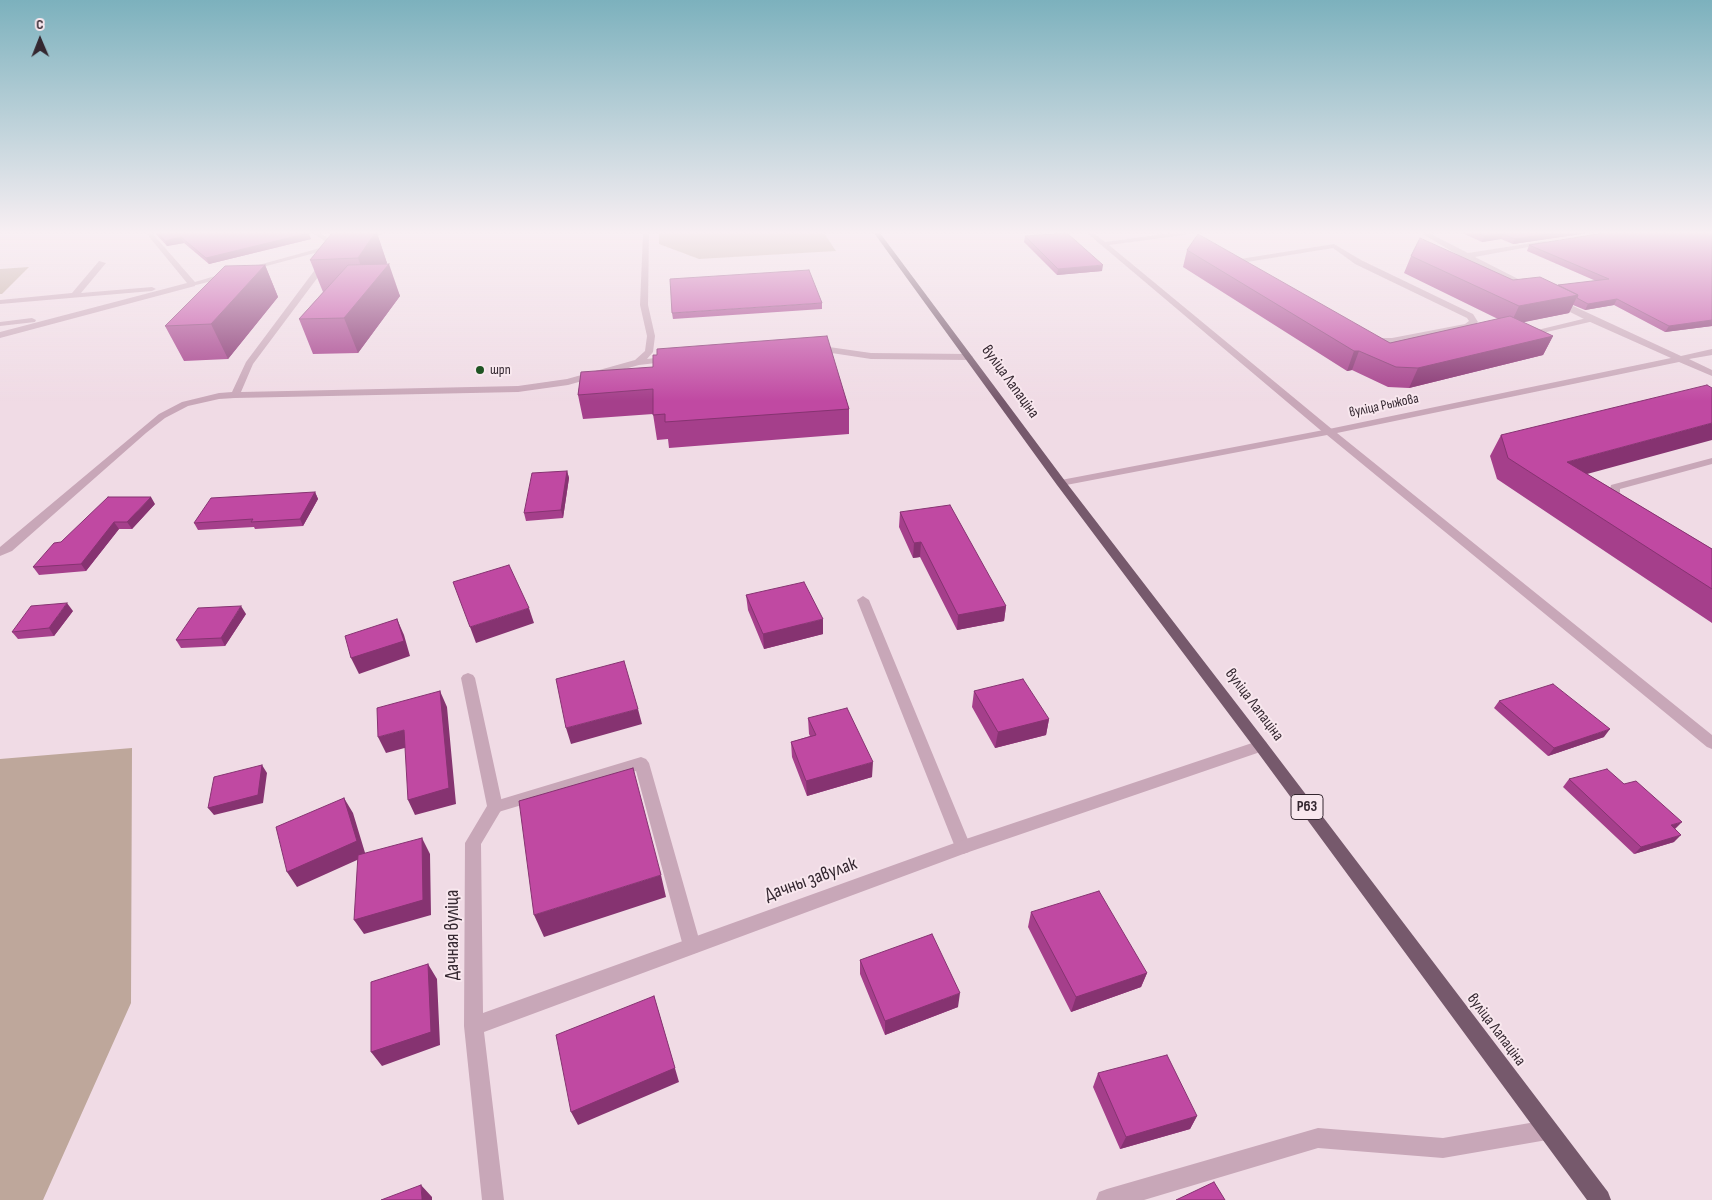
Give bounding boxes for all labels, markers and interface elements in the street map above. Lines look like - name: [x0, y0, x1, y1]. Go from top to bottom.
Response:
- north arrow: [15, 15, 65, 65]
- text: С: [36, 16, 43, 33]
- street label: вуліца Лапаціна: [977, 342, 1043, 422]
- place label: шрп: [490, 362, 511, 378]
- marker: шрп: [474, 364, 486, 376]
- street label: вуліца Рыжова: [1348, 390, 1420, 422]
- street label: вуліца Лапаціна: [1221, 665, 1287, 745]
- road number: Р63: [1291, 794, 1323, 820]
- street label: Дачны завулак: [762, 853, 860, 907]
- street label: Дачная вуліца: [442, 890, 464, 980]
- street label: вуліца Лапаціна: [1463, 990, 1529, 1070]

